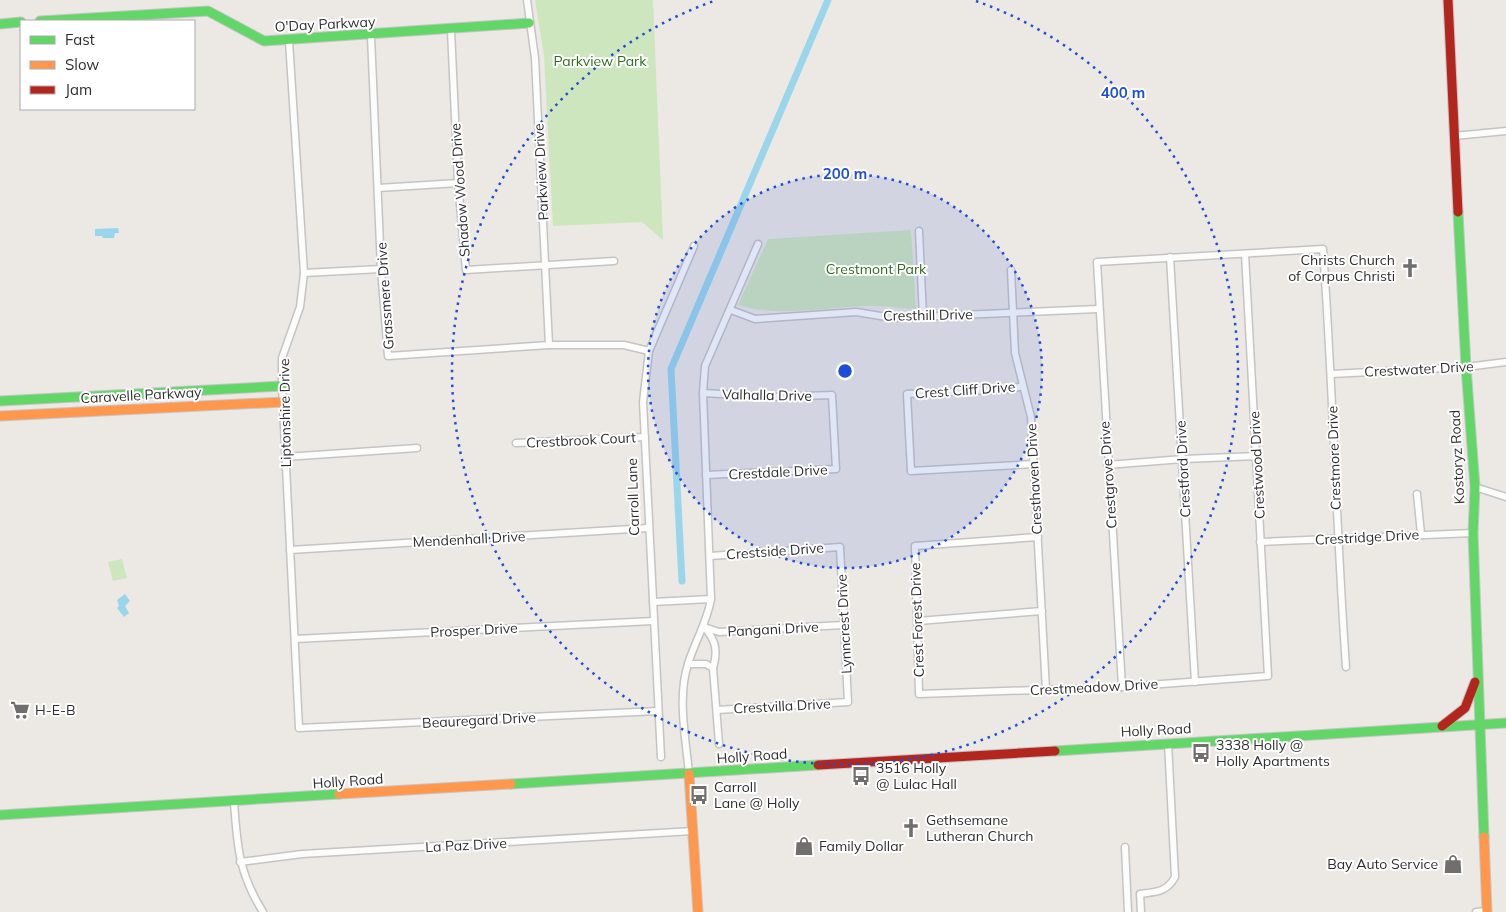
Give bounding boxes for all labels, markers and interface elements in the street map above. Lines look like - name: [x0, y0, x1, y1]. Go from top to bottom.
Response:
- street label: O'Day Parkway: [274, 12, 376, 36]
- legend: [20, 20, 195, 110]
- text: Fast: [65, 30, 95, 49]
- park label: Parkview Park: [554, 52, 647, 70]
- text: Slow: [65, 55, 99, 74]
- text: Jam: [65, 80, 92, 99]
- text: 400 m: [1101, 83, 1145, 102]
- street label: Shadow Wood Drive: [446, 123, 474, 257]
- street label: Parkview Drive: [529, 123, 553, 221]
- text: 200 m: [823, 164, 867, 183]
- street label: Grassmere Drive: [372, 242, 398, 350]
- place label: Christs Church of Corpus Christi: [1288, 251, 1395, 285]
- church icon: Christs Church of Corpus Christi: [1399, 257, 1421, 279]
- park label: Crestmont Park: [826, 260, 927, 278]
- street label: Cresthill Drive: [883, 305, 973, 325]
- street label: Crestwater Drive: [1364, 357, 1474, 381]
- street label: Liptonshire Drive: [275, 358, 295, 468]
- centre of rings: [836, 362, 854, 380]
- street label: Crest Cliff Drive: [914, 378, 1016, 402]
- street label: Caravelle Parkway: [80, 383, 202, 407]
- street label: Valhalla Drive: [722, 385, 812, 405]
- street label: Crestmore Drive: [1323, 406, 1345, 510]
- street label: Kostoryz Road: [1446, 409, 1468, 505]
- street label: Crestwood Drive: [1245, 411, 1269, 519]
- street label: Crestford Drive: [1171, 420, 1195, 518]
- street label: Crestgrove Drive: [1095, 421, 1121, 529]
- street label: Cresthaven Drive: [1022, 423, 1046, 535]
- street label: Crestbrook Court: [526, 428, 636, 452]
- street label: Carroll Lane: [623, 458, 643, 536]
- street label: Crestdale Drive: [728, 460, 828, 484]
- street label: Crestridge Drive: [1314, 525, 1420, 549]
- street label: Mendenhall Drive: [412, 527, 526, 551]
- street label: Crestside Drive: [726, 539, 824, 563]
- street label: Crest Forest Drive: [906, 562, 928, 678]
- street label: Lynncrest Drive: [832, 574, 856, 674]
- street label: Pangani Drive: [727, 618, 819, 640]
- street label: Prosper Drive: [430, 619, 518, 641]
- street label: Crestmeadow Drive: [1030, 675, 1158, 699]
- street label: Crestvilla Drive: [733, 694, 831, 718]
- supermarket icon: H-E-B: [9, 699, 31, 721]
- place label: H-E-B: [35, 701, 75, 719]
- street label: Beauregard Drive: [422, 708, 536, 732]
- street label: Holly Road: [1120, 719, 1192, 741]
- place label: 3338 Holly @ Holly Apartments: [1216, 736, 1330, 770]
- bus stop icon: 3338 Holly @ Holly Apartments: [1190, 742, 1212, 764]
- street label: Holly Road: [716, 745, 788, 767]
- place label: 3516 Holly @ Lulac Hall: [876, 759, 957, 793]
- bus stop icon: 3516 Holly @ Lulac Hall: [850, 765, 872, 787]
- street label: Holly Road: [312, 770, 384, 792]
- place label: Carroll Lane @ Holly: [714, 778, 800, 812]
- bus stop icon: Carroll Lane @ Holly: [688, 784, 710, 806]
- place label: Gethsemane Lutheran Church: [926, 811, 1034, 845]
- church icon: Gethsemane Lutheran Church: [900, 817, 922, 839]
- street label: La Paz Drive: [425, 834, 507, 856]
- shop icon: Family Dollar: [793, 835, 815, 857]
- place label: Family Dollar: [819, 837, 905, 855]
- shop icon: Bay Auto Service: [1442, 853, 1464, 875]
- place label: Bay Auto Service: [1327, 855, 1438, 873]

